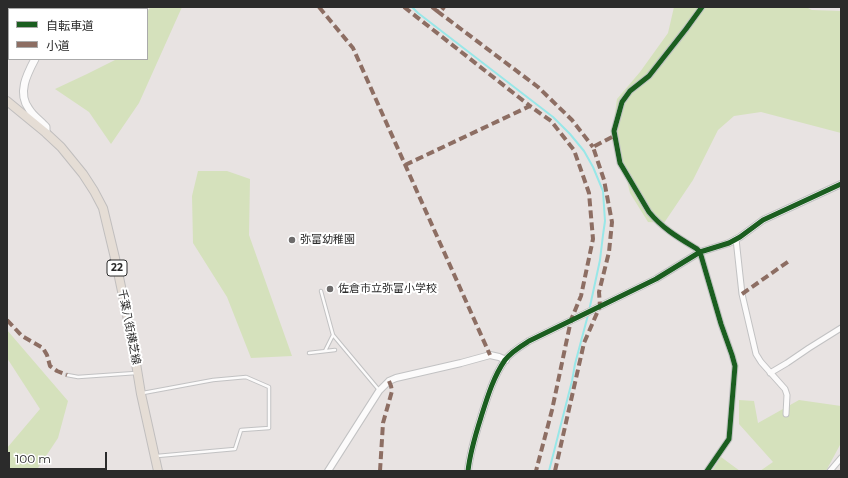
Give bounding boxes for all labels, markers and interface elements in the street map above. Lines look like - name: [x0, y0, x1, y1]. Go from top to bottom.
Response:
- legend: [8, 8, 148, 60]
- text: 自転車道: [46, 18, 94, 33]
- text: 小道: [46, 38, 70, 53]
- place label: 弥富幼稚園: [300, 233, 355, 247]
- marker: 弥富幼稚園: [287, 235, 297, 245]
- road number: 22: [107, 260, 127, 276]
- place label: 佐倉市立弥富小学校: [338, 282, 437, 296]
- marker: 佐倉市立弥富小学校: [325, 284, 335, 294]
- street label: 千葉八街横芝線: [115, 288, 143, 366]
- scale bar: [10, 444, 109, 470]
- text: 100 m: [15, 451, 51, 466]

